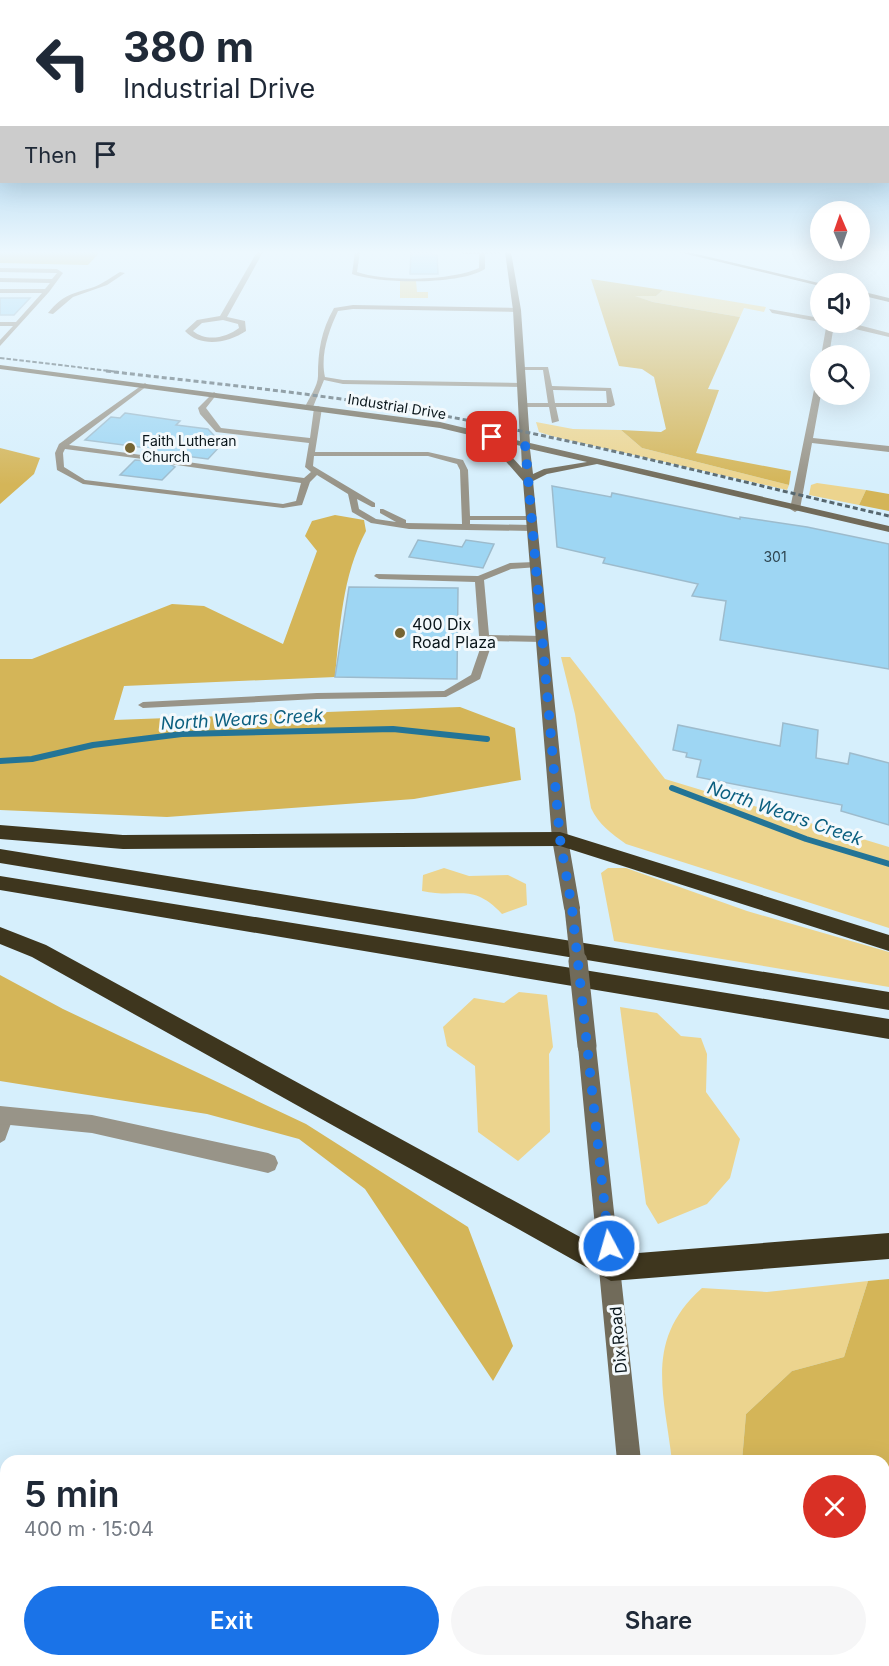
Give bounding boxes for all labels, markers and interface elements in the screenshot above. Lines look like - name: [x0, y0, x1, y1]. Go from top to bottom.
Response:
- text: 380 m: [123, 21, 254, 72]
- icon: left: [24, 24, 102, 102]
- text: Industrial Drive: [123, 72, 315, 105]
- icon: arrive: [89, 138, 122, 171]
- text: Then: [24, 142, 77, 168]
- north arrow: [810, 201, 870, 261]
- map controls: [810, 201, 870, 405]
- button: sound: [810, 273, 870, 333]
- button: search: [810, 345, 870, 405]
- street label: Industrial Drive: [346, 390, 448, 422]
- pin: [466, 411, 517, 462]
- icon: arrive: [475, 420, 508, 453]
- place label: Faith Lutheran Church: [142, 432, 237, 465]
- marker: Faith Lutheran Church: [123, 441, 137, 455]
- house number: 301: [763, 548, 787, 565]
- place label: 400 Dix Road Plaza: [412, 614, 496, 652]
- marker: 400 Dix Road Plaza: [393, 626, 407, 640]
- water label: North Wears Creek: [160, 704, 325, 734]
- water label: North Wears Creek: [705, 777, 866, 850]
- position arrow: [577, 1214, 641, 1278]
- street label: Dix Road: [605, 1306, 631, 1374]
- text: 5 min: [24, 1472, 120, 1516]
- button: close: [803, 1475, 866, 1538]
- text: 400 m · 15:04: [24, 1517, 154, 1541]
- button: Exit: [24, 1586, 439, 1655]
- button: Share: [451, 1586, 866, 1655]

